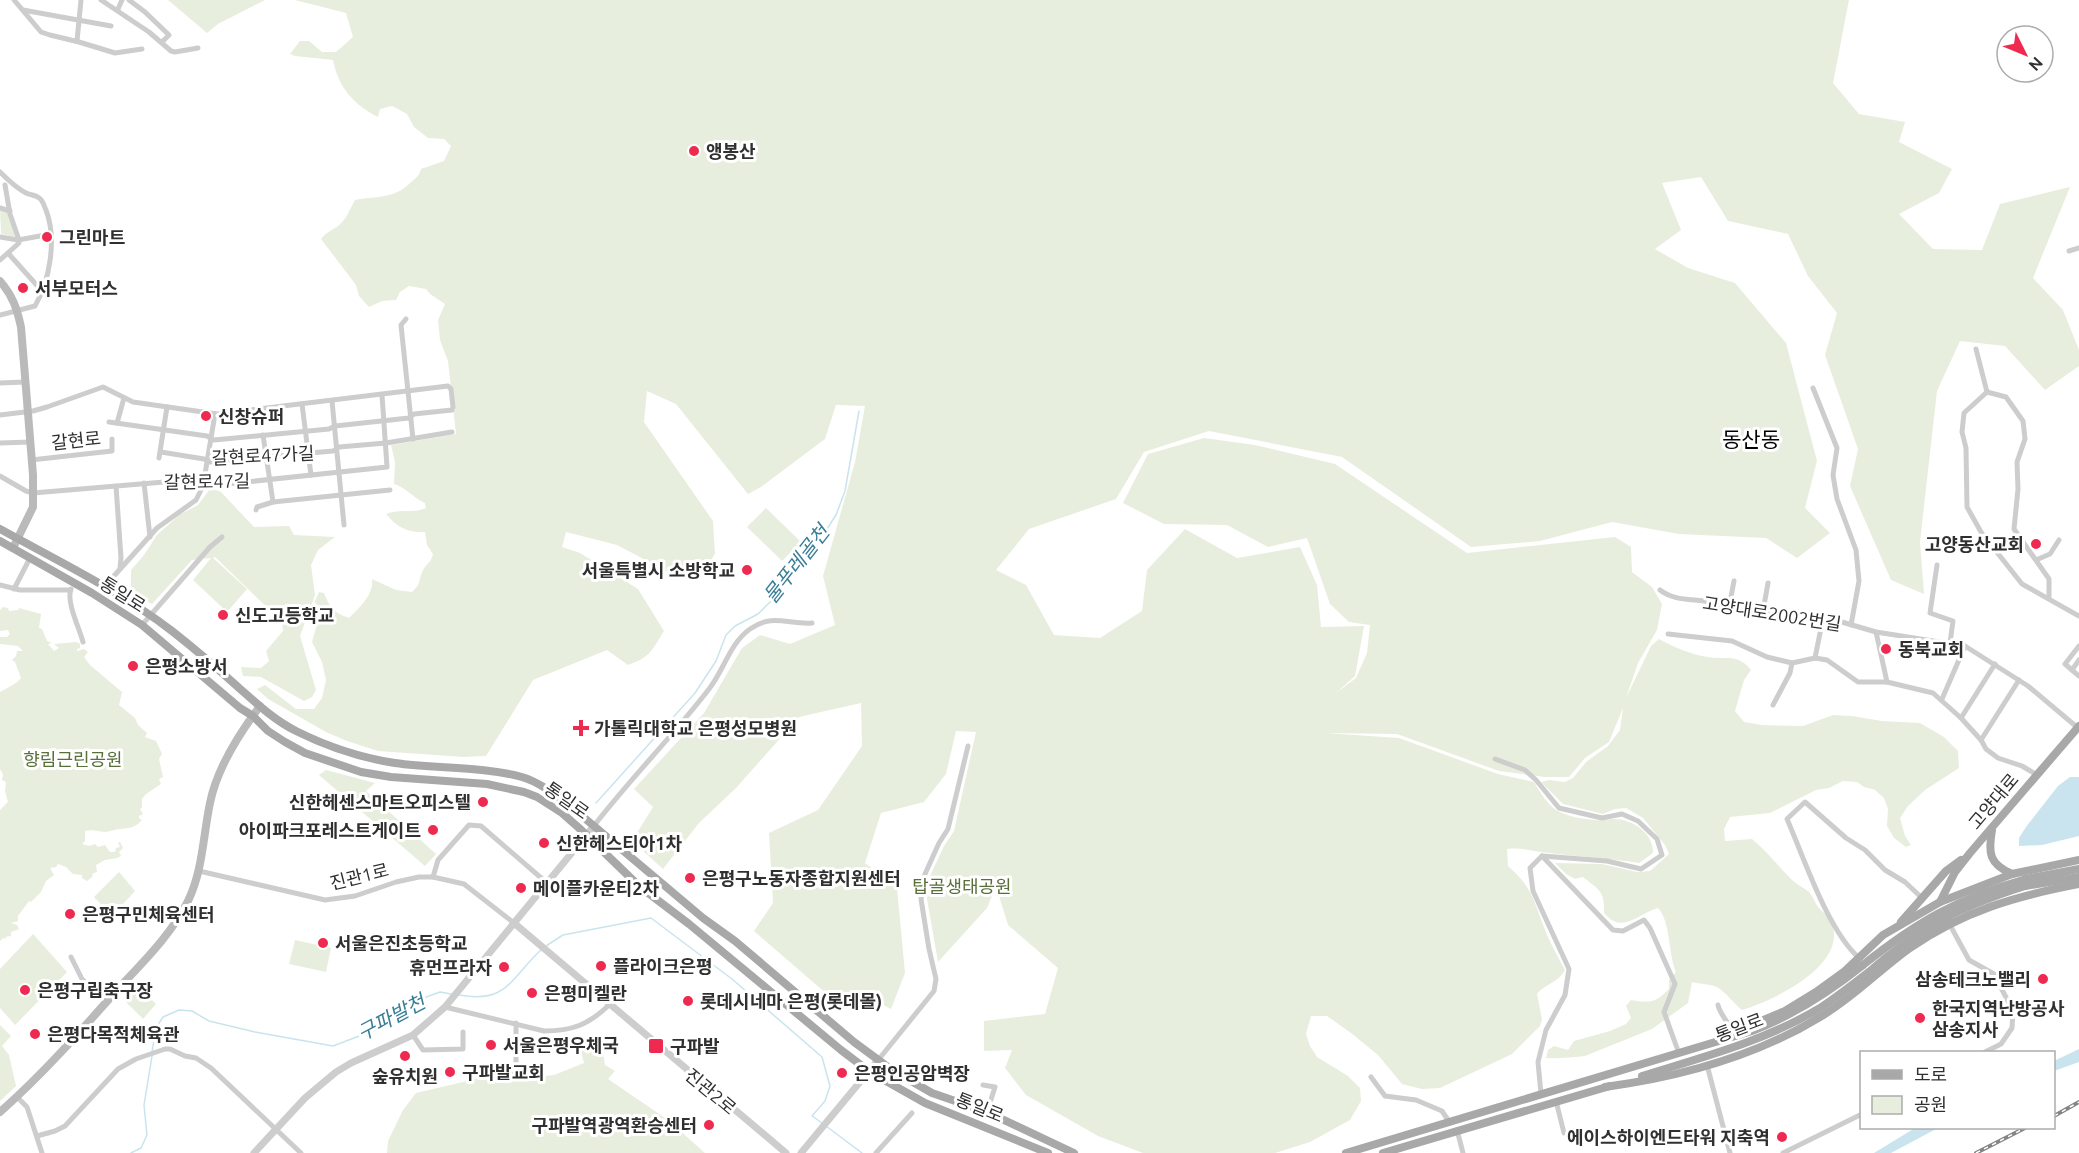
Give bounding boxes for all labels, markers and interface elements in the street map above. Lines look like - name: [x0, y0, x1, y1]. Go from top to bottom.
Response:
- north arrow: [1995, 24, 2055, 84]
- text: N: [2025, 54, 2047, 75]
- place label: 앵봉산: [706, 141, 756, 161]
- marker: 앵봉산: [687, 144, 701, 158]
- place label: 그린마트: [59, 227, 125, 247]
- marker: 그린마트: [40, 230, 54, 244]
- place label: 서부모터스: [35, 278, 118, 298]
- marker: 서부모터스: [16, 281, 30, 295]
- place label: 신창슈퍼: [218, 406, 284, 426]
- marker: 신창슈퍼: [199, 409, 213, 423]
- street label: 갈현로: [50, 427, 102, 453]
- district label: 동산동: [1722, 427, 1780, 451]
- street label: 갈현로47가길: [211, 442, 315, 468]
- street label: 갈현로47길: [164, 470, 250, 492]
- water label: 물푸레골천: [759, 519, 835, 607]
- place label: 고양동산교회: [1925, 534, 2024, 554]
- marker: 고양동산교회: [2029, 537, 2043, 551]
- place label: 서울특별시 소방학교: [582, 560, 735, 580]
- marker: 서울특별시 소방학교: [740, 563, 754, 577]
- street label: 통일로: [97, 572, 149, 616]
- street label: 고양대로2002번길: [1701, 592, 1843, 634]
- place label: 신도고등학교: [235, 605, 334, 625]
- marker: 신도고등학교: [216, 608, 230, 622]
- place label: 동북교회: [1898, 639, 1964, 659]
- marker: 동북교회: [1879, 642, 1893, 656]
- place label: 은평소방서: [145, 656, 228, 676]
- marker: 은평소방서: [126, 659, 140, 673]
- place label: 가톨릭대학교 은평성모병원: [594, 718, 797, 738]
- marker: 가톨릭대학교 은평성모병원: [572, 719, 590, 737]
- park label: 향림근린공원: [23, 749, 123, 769]
- street label: 고양대로: [1964, 769, 2022, 833]
- street label: 통일로: [541, 778, 593, 822]
- place label: 신한헤센스마트오피스텔: [289, 792, 471, 812]
- marker: 신한헤센스마트오피스텔: [476, 795, 490, 809]
- place label: 아이파크포레스트게이트: [239, 820, 421, 840]
- marker: 아이파크포레스트게이트: [426, 823, 440, 837]
- place label: 신한헤스티아1차: [556, 833, 683, 853]
- marker: 신한헤스티아1차: [537, 836, 551, 850]
- street label: 진관1로: [328, 859, 390, 893]
- place label: 은평구노동자종합지원센터: [702, 868, 901, 888]
- marker: 은평구노동자종합지원센터: [683, 871, 697, 885]
- park label: 탑골생태공원: [912, 876, 1012, 896]
- place label: 메이플카운티2차: [533, 878, 660, 898]
- marker: 메이플카운티2차: [514, 881, 528, 895]
- place label: 은평구민체육센터: [82, 904, 214, 924]
- marker: 은평구민체육센터: [63, 907, 77, 921]
- place label: 서울은진초등학교: [335, 933, 467, 953]
- marker: 서울은진초등학교: [316, 936, 330, 950]
- place label: 플라이크은평: [613, 956, 712, 976]
- place label: 휴먼프라자: [409, 957, 492, 977]
- marker: 플라이크은평: [594, 959, 608, 973]
- marker: 휴먼프라자: [497, 960, 511, 974]
- place label: 삼송테크노밸리: [1915, 969, 2031, 989]
- marker: 삼송테크노밸리: [2036, 972, 2050, 986]
- place label: 은평구립축구장: [37, 980, 153, 1000]
- marker: 은평구립축구장: [18, 983, 32, 997]
- place label: 은평미켈란: [544, 983, 627, 1003]
- marker: 은평미켈란: [525, 986, 539, 1000]
- water label: 구파발천: [353, 988, 431, 1044]
- place label: 롯데시네마 은평(롯데몰): [700, 991, 882, 1012]
- marker: 롯데시네마 은평(롯데몰): [681, 994, 695, 1008]
- place label: 한국지역난방공사 삼송지사: [1932, 998, 2065, 1039]
- street label: 통일로: [1712, 1009, 1766, 1045]
- marker: 한국지역난방공사 삼송지사: [1913, 1011, 1927, 1025]
- place label: 은평다목적체육관: [47, 1024, 180, 1044]
- marker: 은평다목적체육관: [28, 1027, 42, 1041]
- place label: 서울은평우체국: [503, 1035, 619, 1055]
- place label: 구파발: [670, 1036, 720, 1056]
- marker: 구파발: [647, 1037, 665, 1055]
- marker: 서울은평우체국: [484, 1038, 498, 1052]
- marker: 숲유치원: [398, 1049, 412, 1063]
- legend: [1860, 1051, 2055, 1129]
- place label: 구파발교회: [462, 1062, 545, 1082]
- place label: 은평인공암벽장: [854, 1063, 970, 1083]
- street label: 진관2로: [682, 1064, 740, 1118]
- text: 도로: [1914, 1064, 1947, 1084]
- marker: 구파발교회: [443, 1065, 457, 1079]
- place label: 숲유치원: [372, 1066, 438, 1086]
- marker: 은평인공암벽장: [835, 1066, 849, 1080]
- street label: 통일로: [953, 1088, 1007, 1126]
- text: 공원: [1914, 1094, 1947, 1114]
- place label: 구파발역광역환승센터: [531, 1115, 697, 1135]
- marker: 구파발역광역환승센터: [702, 1118, 716, 1132]
- place label: 에이스하이엔드타워 지축역: [1567, 1127, 1770, 1147]
- marker: 에이스하이엔드타워 지축역: [1775, 1130, 1789, 1144]

